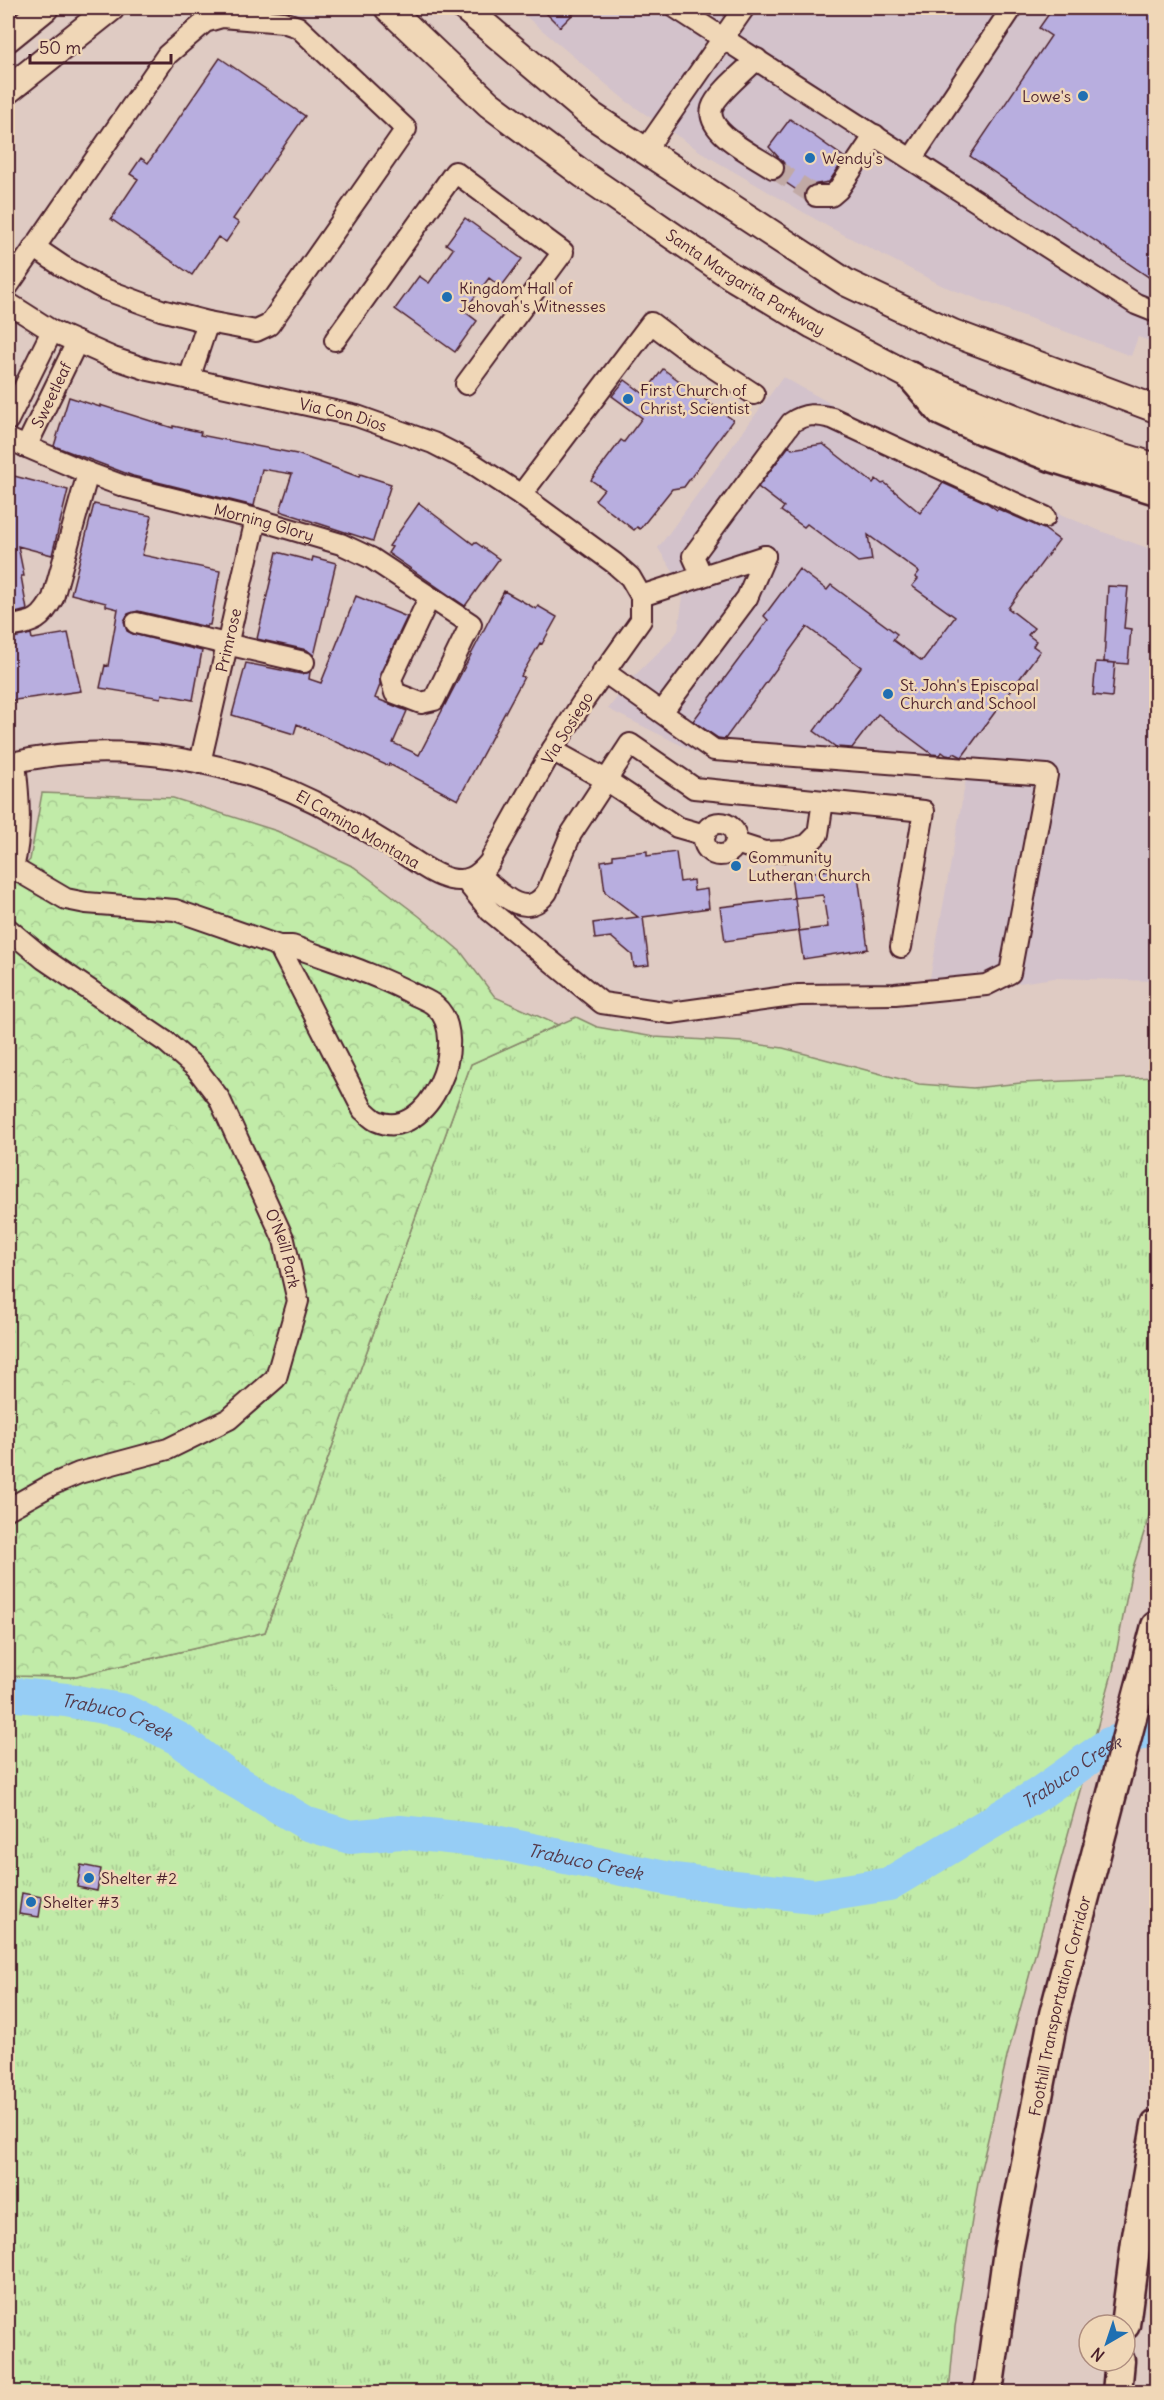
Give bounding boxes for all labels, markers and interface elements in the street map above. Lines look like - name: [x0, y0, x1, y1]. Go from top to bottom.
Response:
- scale bar: [30, 27, 171, 65]
- text: 50 m: [39, 36, 81, 59]
- place label: Lowe's: [1022, 86, 1071, 106]
- marker: Lowe's: [1076, 89, 1090, 103]
- place label: Wendy's: [822, 148, 883, 168]
- marker: Wendy's: [803, 151, 817, 165]
- street label: Santa Margarita Parkway: [662, 224, 829, 340]
- place label: Kingdom Hall of Jehovah's Witnesses: [459, 278, 606, 316]
- marker: Kingdom Hall of Jehovah's Witnesses: [440, 290, 454, 304]
- street label: Sweetleaf: [27, 358, 76, 431]
- place label: First Church of Christ, Scientist: [640, 380, 750, 418]
- marker: First Church of Christ, Scientist: [621, 392, 635, 406]
- street label: Via Con Dios: [297, 394, 390, 436]
- street label: Morning Glory: [212, 499, 317, 546]
- street label: Primrose: [211, 606, 245, 674]
- place label: St. John's Episcopal Church and School: [900, 675, 1039, 713]
- marker: St. John's Episcopal Church and School: [881, 687, 895, 701]
- street label: Via Sosiego: [537, 688, 597, 768]
- street label: El Camino Montana: [292, 785, 424, 873]
- place label: Community Lutheran Church: [748, 847, 870, 885]
- marker: Community Lutheran Church: [729, 859, 743, 873]
- street label: O'Neill Park: [261, 1205, 305, 1290]
- water label: Trabuco Creek: [60, 1688, 178, 1746]
- water label: Trabuco Creek: [1017, 1729, 1126, 1813]
- water label: Trabuco Creek: [526, 1838, 647, 1885]
- place label: Shelter #2: [101, 1868, 177, 1888]
- marker: Shelter #2: [82, 1871, 96, 1885]
- place label: Shelter #3: [43, 1892, 119, 1912]
- street label: Foothill Transportation Corridor: [1024, 1893, 1095, 2118]
- marker: Shelter #3: [24, 1895, 38, 1909]
- north arrow: [1077, 2313, 1137, 2373]
- text: N: [1087, 2343, 1108, 2366]

